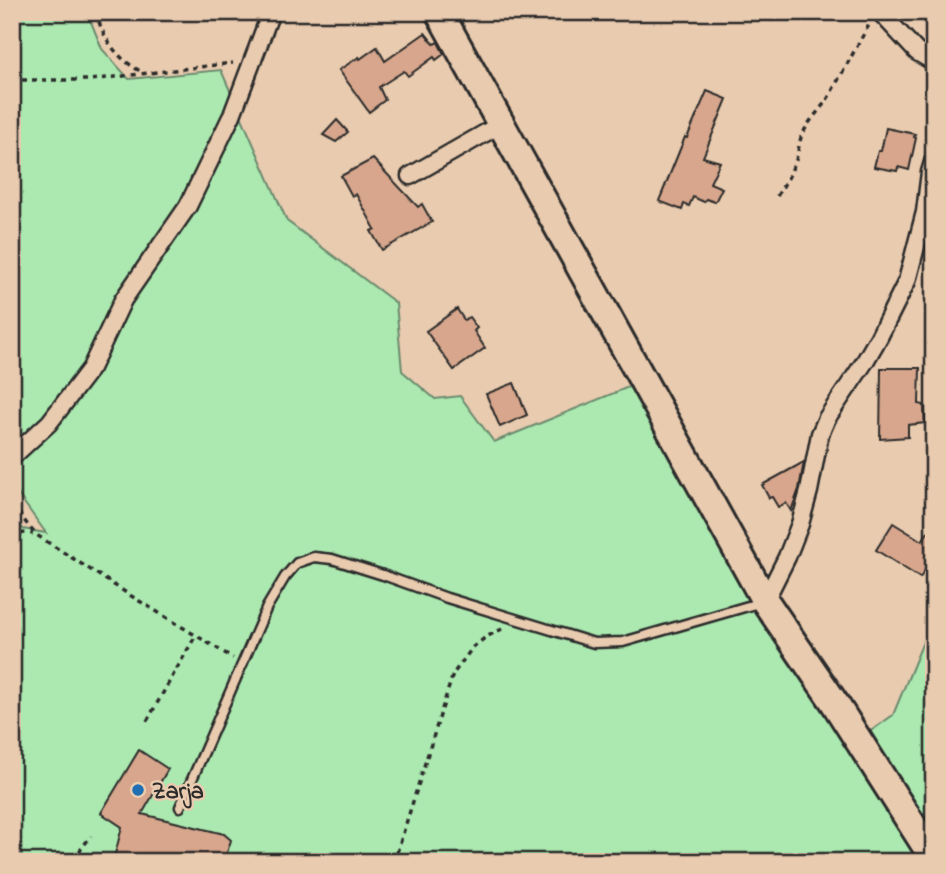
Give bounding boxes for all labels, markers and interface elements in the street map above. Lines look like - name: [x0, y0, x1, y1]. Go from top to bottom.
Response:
- place label: Zarja: [152, 775, 204, 810]
- marker: Zarja: [130, 782, 146, 798]

